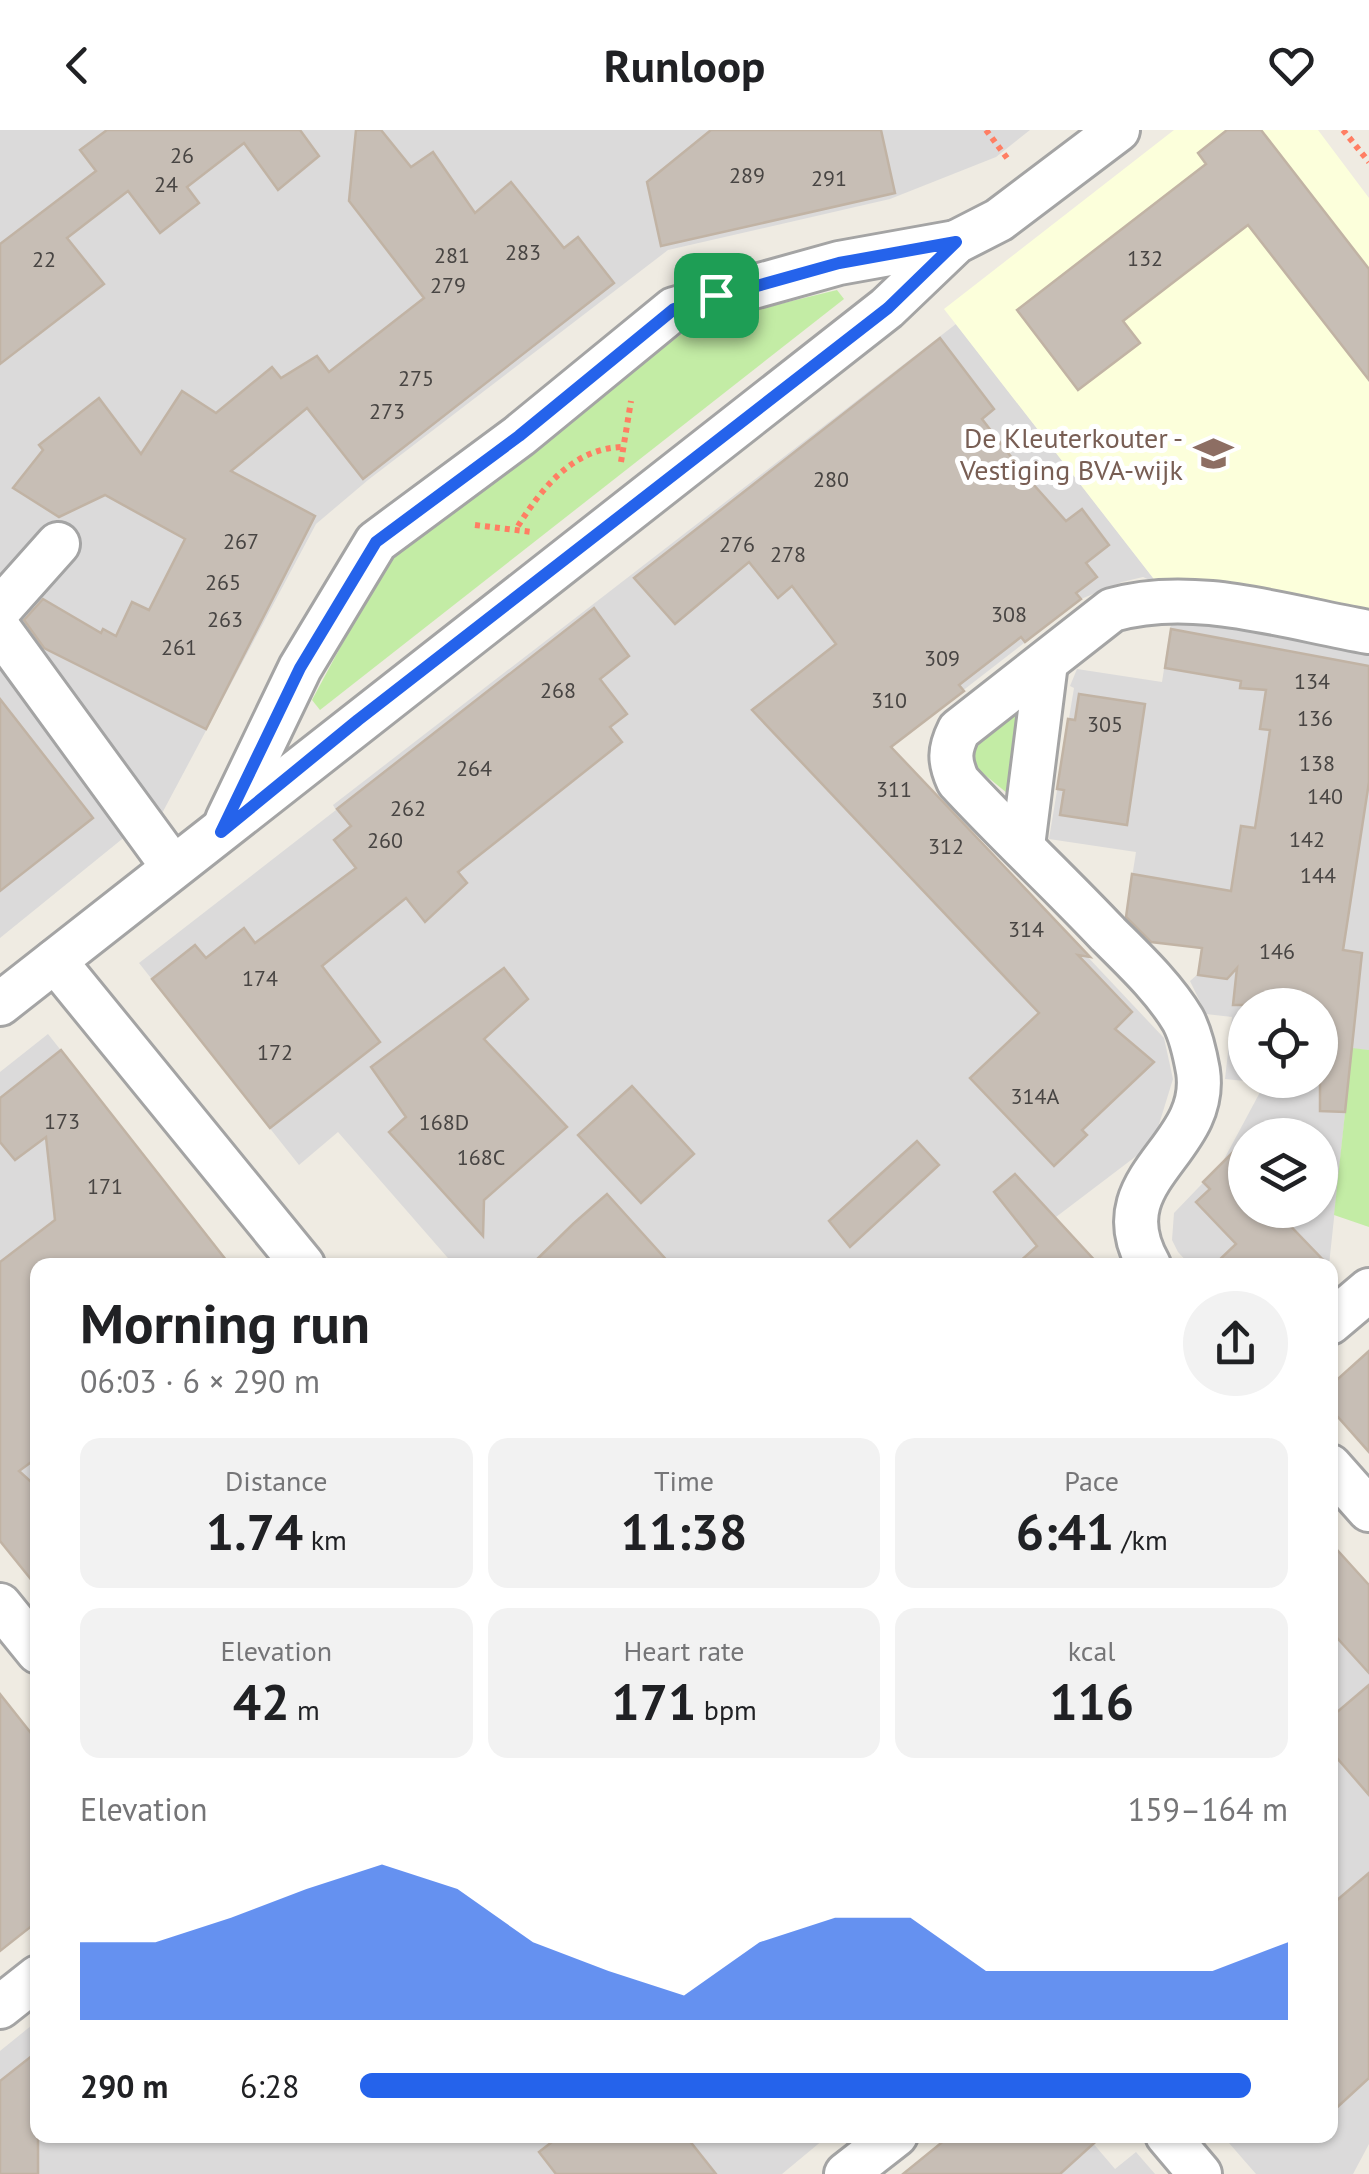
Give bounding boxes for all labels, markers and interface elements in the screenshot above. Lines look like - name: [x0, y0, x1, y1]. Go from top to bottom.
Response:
- text: Runloop: [604, 36, 765, 94]
- icon: back: [50, 38, 105, 93]
- icon: heart: [1264, 38, 1319, 93]
- house number: 26: [170, 141, 194, 169]
- house number: 289: [729, 161, 765, 189]
- house number: 291: [811, 164, 847, 192]
- house number: 24: [154, 170, 178, 198]
- house number: 283: [505, 238, 541, 266]
- house number: 281: [434, 241, 470, 269]
- house number: 132: [1127, 244, 1163, 272]
- house number: 22: [32, 245, 56, 273]
- pin: [674, 253, 759, 338]
- icon: arrive: [689, 268, 744, 323]
- house number: 279: [430, 271, 466, 299]
- house number: 275: [398, 364, 434, 392]
- house number: 273: [369, 397, 405, 425]
- place label: De Kleuterkouter - Vestiging BVA-wijk: [959, 419, 1184, 488]
- school or university icon: De Kleuterkouter - Vestiging BVA-wijk: [1192, 432, 1234, 474]
- house number: 280: [813, 465, 849, 493]
- house number: 267: [223, 527, 259, 555]
- house number: 276: [719, 530, 755, 558]
- house number: 278: [770, 540, 806, 568]
- house number: 265: [205, 568, 241, 596]
- house number: 308: [991, 600, 1027, 628]
- house number: 263: [207, 605, 243, 633]
- house number: 261: [161, 633, 197, 661]
- house number: 309: [924, 644, 960, 672]
- house number: 134: [1294, 667, 1330, 695]
- house number: 268: [540, 676, 576, 704]
- house number: 310: [871, 686, 907, 714]
- house number: 136: [1297, 704, 1333, 732]
- house number: 305: [1087, 710, 1123, 738]
- house number: 138: [1299, 749, 1335, 777]
- house number: 264: [456, 754, 492, 782]
- house number: 311: [876, 775, 912, 803]
- house number: 140: [1307, 782, 1343, 810]
- house number: 262: [390, 794, 426, 822]
- house number: 142: [1289, 825, 1325, 853]
- house number: 260: [367, 826, 403, 854]
- house number: 312: [928, 832, 964, 860]
- house number: 144: [1300, 861, 1336, 889]
- house number: 314: [1008, 915, 1044, 943]
- house number: 146: [1259, 937, 1295, 965]
- house number: 174: [242, 964, 278, 992]
- map controls: [1228, 988, 1338, 1228]
- button: locate: [1228, 988, 1338, 1098]
- house number: 172: [257, 1038, 293, 1066]
- house number: 314A: [1011, 1082, 1060, 1110]
- house number: 173: [44, 1107, 80, 1135]
- house number: 168D: [419, 1108, 469, 1136]
- button: layers: [1228, 1118, 1338, 1228]
- house number: 168C: [457, 1143, 505, 1171]
- house number: 171: [87, 1172, 123, 1200]
- text: Morning run: [80, 1287, 370, 1358]
- button: share: [1183, 1291, 1288, 1396]
- text: 06:03 · 6 × 290 m: [80, 1360, 320, 1402]
- text: Distance: [225, 1462, 328, 1499]
- text: Time: [654, 1462, 714, 1499]
- text: Pace: [1064, 1462, 1119, 1499]
- text: 1.74: [206, 1499, 303, 1564]
- text: 11:38: [621, 1499, 747, 1564]
- text: 6:41: [1016, 1499, 1114, 1564]
- text: km: [303, 1521, 347, 1558]
- text: /km: [1114, 1521, 1168, 1558]
- text: Elevation: [221, 1632, 332, 1669]
- text: Heart rate: [623, 1632, 745, 1669]
- text: kcal: [1068, 1632, 1116, 1669]
- text: 42: [233, 1669, 290, 1734]
- text: 171: [611, 1669, 696, 1734]
- text: 116: [1049, 1669, 1134, 1734]
- text: m: [290, 1691, 320, 1728]
- text: bpm: [696, 1691, 757, 1728]
- text: Elevation: [80, 1788, 207, 1830]
- text: 159–164 m: [1128, 1788, 1288, 1830]
- text: 290 m: [80, 2065, 168, 2107]
- text: 6:28: [240, 2065, 299, 2107]

